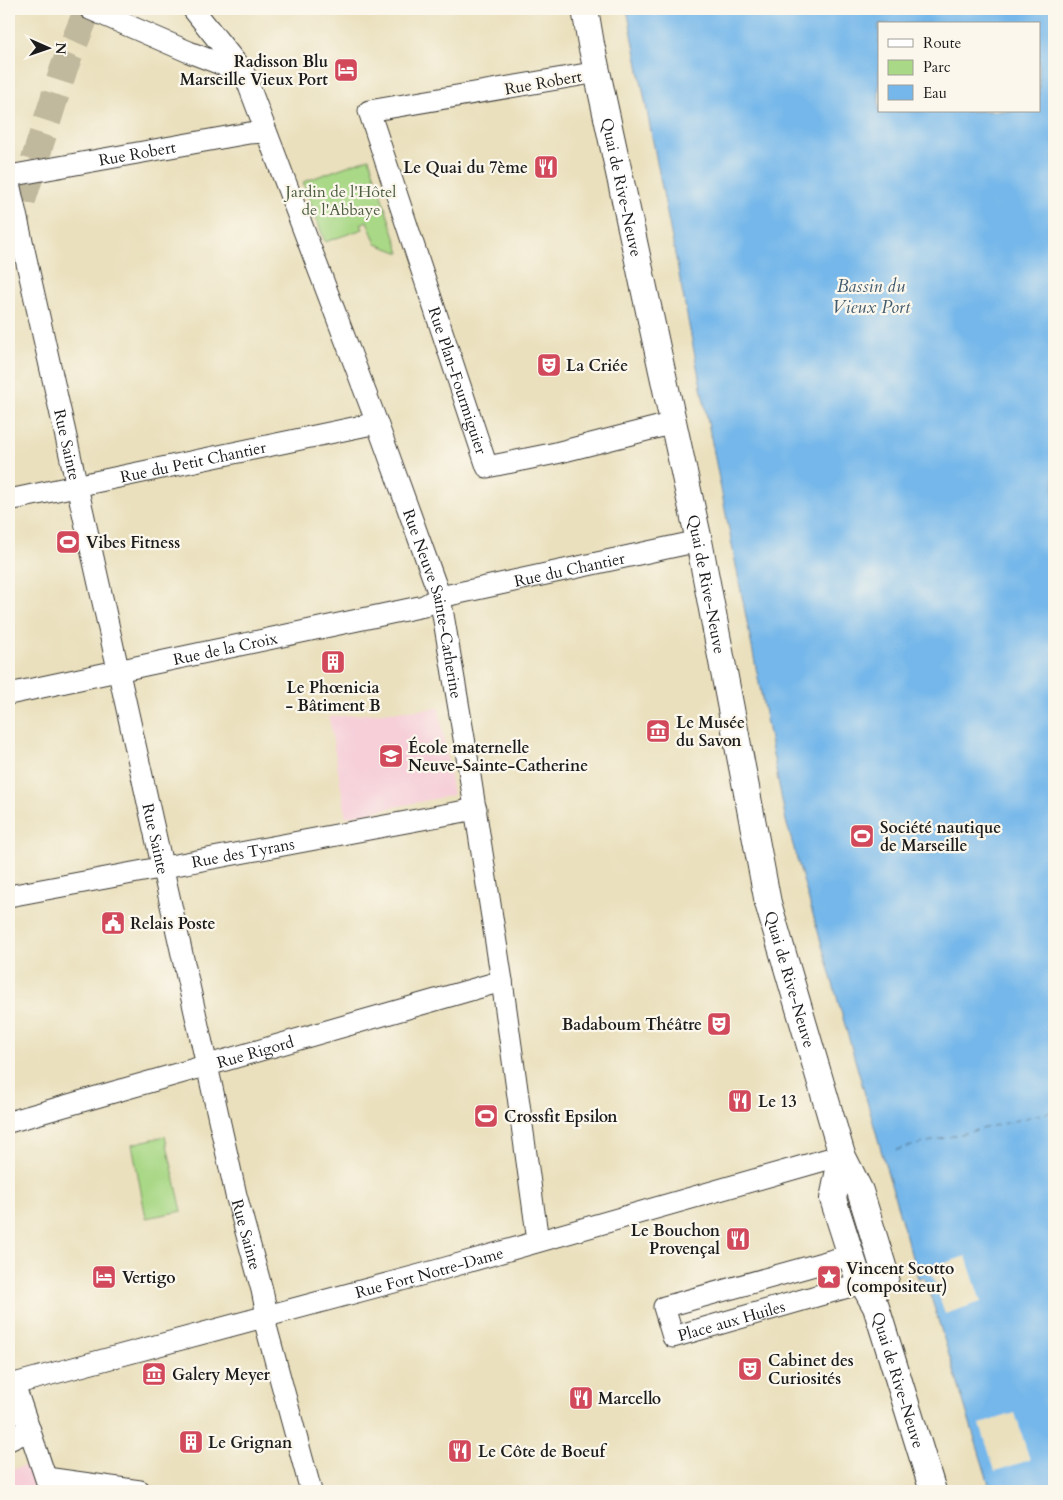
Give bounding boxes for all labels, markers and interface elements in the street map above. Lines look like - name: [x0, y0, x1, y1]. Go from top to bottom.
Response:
- north arrow: [22, 22, 72, 72]
- legend: [878, 22, 1040, 112]
- text: Route: [923, 33, 961, 53]
- text: N: [51, 42, 70, 55]
- place label: Radisson Blu Marseille Vieux Port: [180, 51, 328, 91]
- hotel icon: Radisson Blu Marseille Vieux Port: [333, 57, 359, 83]
- text: Parc: [923, 57, 951, 77]
- street label: Rue Robert: [503, 65, 583, 101]
- text: Eau: [923, 83, 947, 103]
- street label: Quai de Rive-Neuve: [595, 116, 647, 259]
- street label: Rue Robert: [97, 136, 177, 172]
- restaurant icon: Le Quai du 7ème: [533, 154, 559, 180]
- place label: Le Quai du 7ème: [403, 157, 528, 179]
- park label: Jardin de l'Hôtel de l'Abbaye: [284, 181, 396, 221]
- water label: Bassin du Vieux Port: [832, 274, 911, 320]
- street label: Rue Plan-Fourmiguier: [423, 304, 492, 457]
- theatre icon: La Criée: [536, 352, 562, 378]
- place label: La Criée: [566, 355, 628, 377]
- street label: Rue Sainte: [48, 407, 85, 482]
- street label: Rue du Petit Chantier: [118, 436, 268, 488]
- street label: Rue Neuve Sainte-Catherine: [397, 506, 467, 700]
- street label: Quai de Rive-Neuve: [682, 513, 730, 656]
- sports icon: Vibes Fitness: [55, 529, 81, 555]
- place label: Vibes Fitness: [86, 532, 180, 554]
- street label: Rue du Chantier: [512, 547, 627, 593]
- street label: Rue de la Croix: [171, 627, 280, 671]
- building icon: Le Phœnicia - Bâtiment B: [320, 649, 346, 675]
- place label: Le Phœnicia - Bâtiment B: [285, 677, 381, 717]
- place label: Le Musée du Savon: [676, 712, 745, 752]
- museum icon: Le Musée du Savon: [645, 718, 671, 744]
- place label: École maternelle Neuve-Sainte-Catherine: [408, 736, 588, 777]
- school or university icon: École maternelle Neuve-Sainte-Catherine: [378, 743, 404, 769]
- street label: Rue Sainte: [136, 801, 174, 877]
- place label: Société nautique de Marseille: [880, 817, 1001, 857]
- sports icon: Société nautique de Marseille: [849, 823, 875, 849]
- street label: Rue des Tyrans: [190, 833, 296, 874]
- street label: Quai de Rive-Neuve: [759, 908, 820, 1050]
- public building icon: Relais Poste: [100, 910, 126, 936]
- place label: Relais Poste: [130, 913, 216, 935]
- theatre icon: Badaboum Théâtre: [706, 1011, 732, 1037]
- place label: Badaboum Théâtre: [562, 1014, 702, 1036]
- street label: Rue Rigord: [214, 1031, 297, 1074]
- restaurant icon: Le 13: [727, 1088, 753, 1114]
- place label: Le 13: [758, 1091, 797, 1113]
- sports icon: Crossfit Epsilon: [473, 1103, 499, 1129]
- place label: Crossfit Epsilon: [504, 1106, 618, 1128]
- street label: Rue Sainte: [226, 1197, 266, 1272]
- place label: Le Bouchon Provençal: [631, 1220, 721, 1260]
- restaurant icon: Le Bouchon Provençal: [725, 1226, 751, 1252]
- street label: Rue Fort Notre-Dame: [353, 1242, 506, 1304]
- place label: Vincent Scotto (compositeur): [846, 1258, 954, 1298]
- hotel icon: Vertigo: [91, 1264, 117, 1290]
- place icon: Vincent Scotto (compositeur): [816, 1264, 842, 1290]
- place label: Vertigo: [122, 1267, 176, 1289]
- street label: Place aux Huiles: [675, 1296, 788, 1347]
- street label: Quai de Rive-Neuve: [866, 1309, 929, 1451]
- place label: Cabinet des Curiosités: [768, 1350, 854, 1390]
- theatre icon: Cabinet des Curiosités: [737, 1356, 763, 1382]
- museum icon: Galery Meyer: [141, 1361, 167, 1387]
- place label: Galery Meyer: [172, 1364, 271, 1386]
- restaurant icon: Marcello: [568, 1385, 594, 1411]
- place label: Marcello: [598, 1388, 661, 1410]
- building icon: Le Grignan: [178, 1429, 204, 1455]
- place label: Le Grignan: [208, 1432, 293, 1454]
- restaurant icon: Le Côte de Boeuf: [447, 1438, 473, 1464]
- place label: Le Côte de Boeuf: [478, 1441, 608, 1463]

